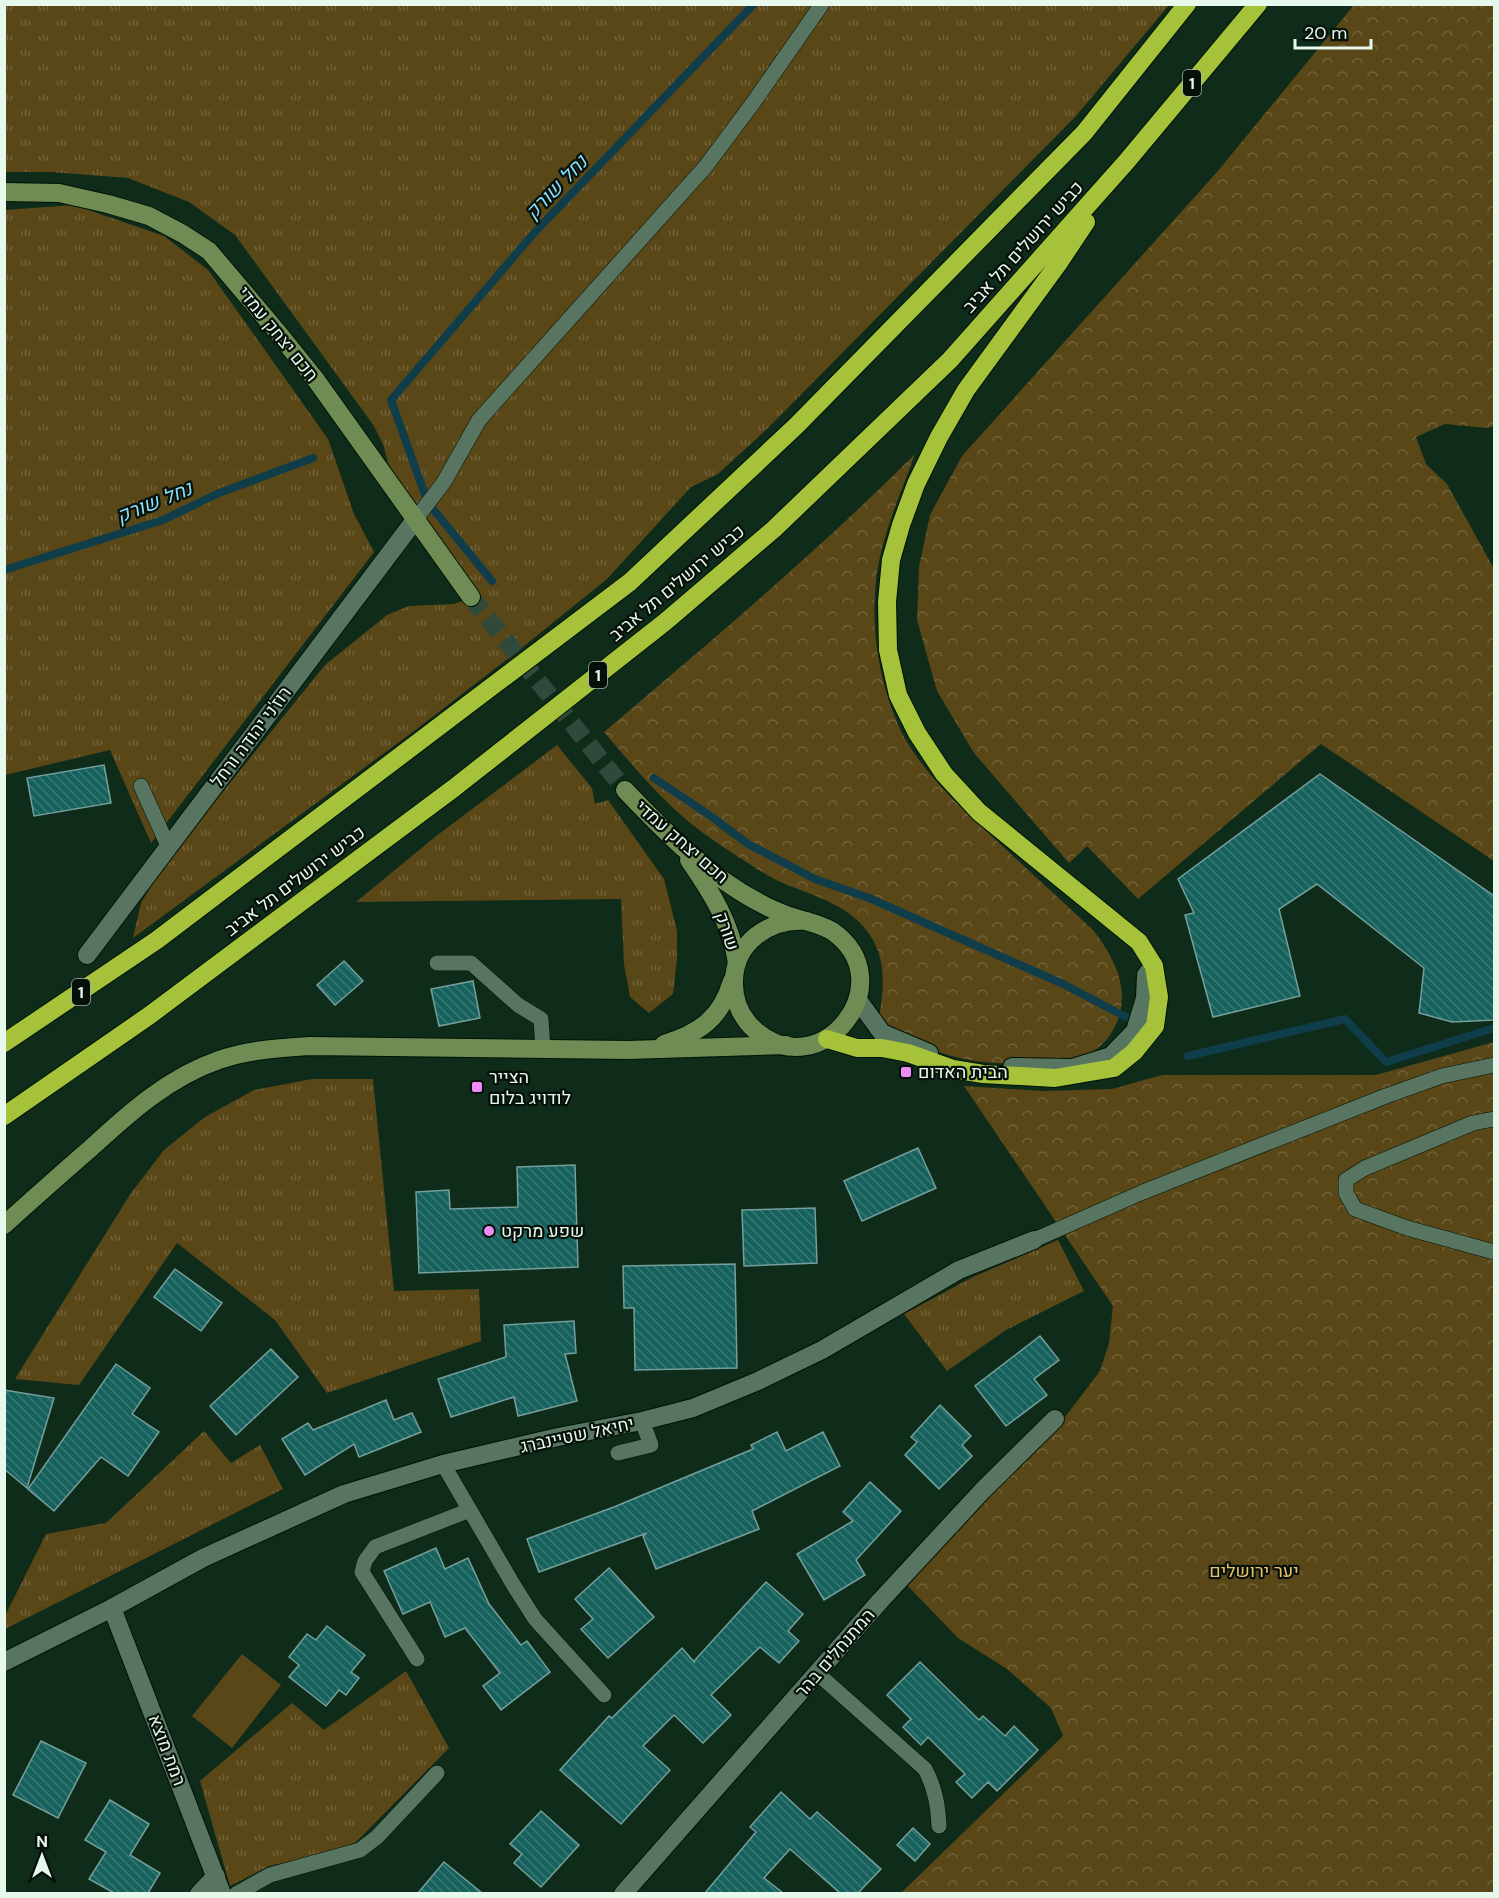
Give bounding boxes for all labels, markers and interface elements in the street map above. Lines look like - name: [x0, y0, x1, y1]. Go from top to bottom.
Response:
- scale bar: [1295, 12, 1372, 50]
- text: 20 m: [1304, 21, 1347, 45]
- road number: 1: [1183, 70, 1201, 96]
- water label: נחל שורק: [519, 148, 594, 225]
- street label: כביש ירושלים תל אביב: [957, 176, 1089, 318]
- street label: חכם יצחק עמדי: [232, 282, 324, 386]
- water label: נחל שורק: [112, 474, 197, 529]
- street label: כביש ירושלים תל אביב: [604, 519, 750, 647]
- road number: 1: [589, 662, 607, 688]
- street label: רוז'ני יהודה ורחל: [205, 682, 297, 792]
- street label: חכם יצחק עמדי: [630, 795, 734, 889]
- street label: כביש ירושלים תל אביב: [220, 820, 370, 942]
- street label: שורק: [709, 908, 745, 954]
- road number: 1: [72, 979, 90, 1005]
- place label: הבית האדום: [918, 1060, 1008, 1084]
- place label: הצייר לודויג בלום: [489, 1065, 571, 1110]
- marker: הבית האדום: [899, 1065, 913, 1079]
- marker: הצייר לודויג בלום: [470, 1080, 484, 1094]
- place label: שפע מרקט: [501, 1219, 584, 1243]
- marker: שפע מרקט: [482, 1224, 496, 1238]
- street label: יחיאל שטיינברג: [518, 1411, 636, 1459]
- park label: יער ירושלים: [1209, 1559, 1299, 1583]
- street label: המתנחלים בהר: [790, 1603, 880, 1703]
- street label: רמת מוצא: [142, 1711, 192, 1789]
- north arrow: [12, 1826, 72, 1886]
- text: N: [36, 1831, 48, 1852]

